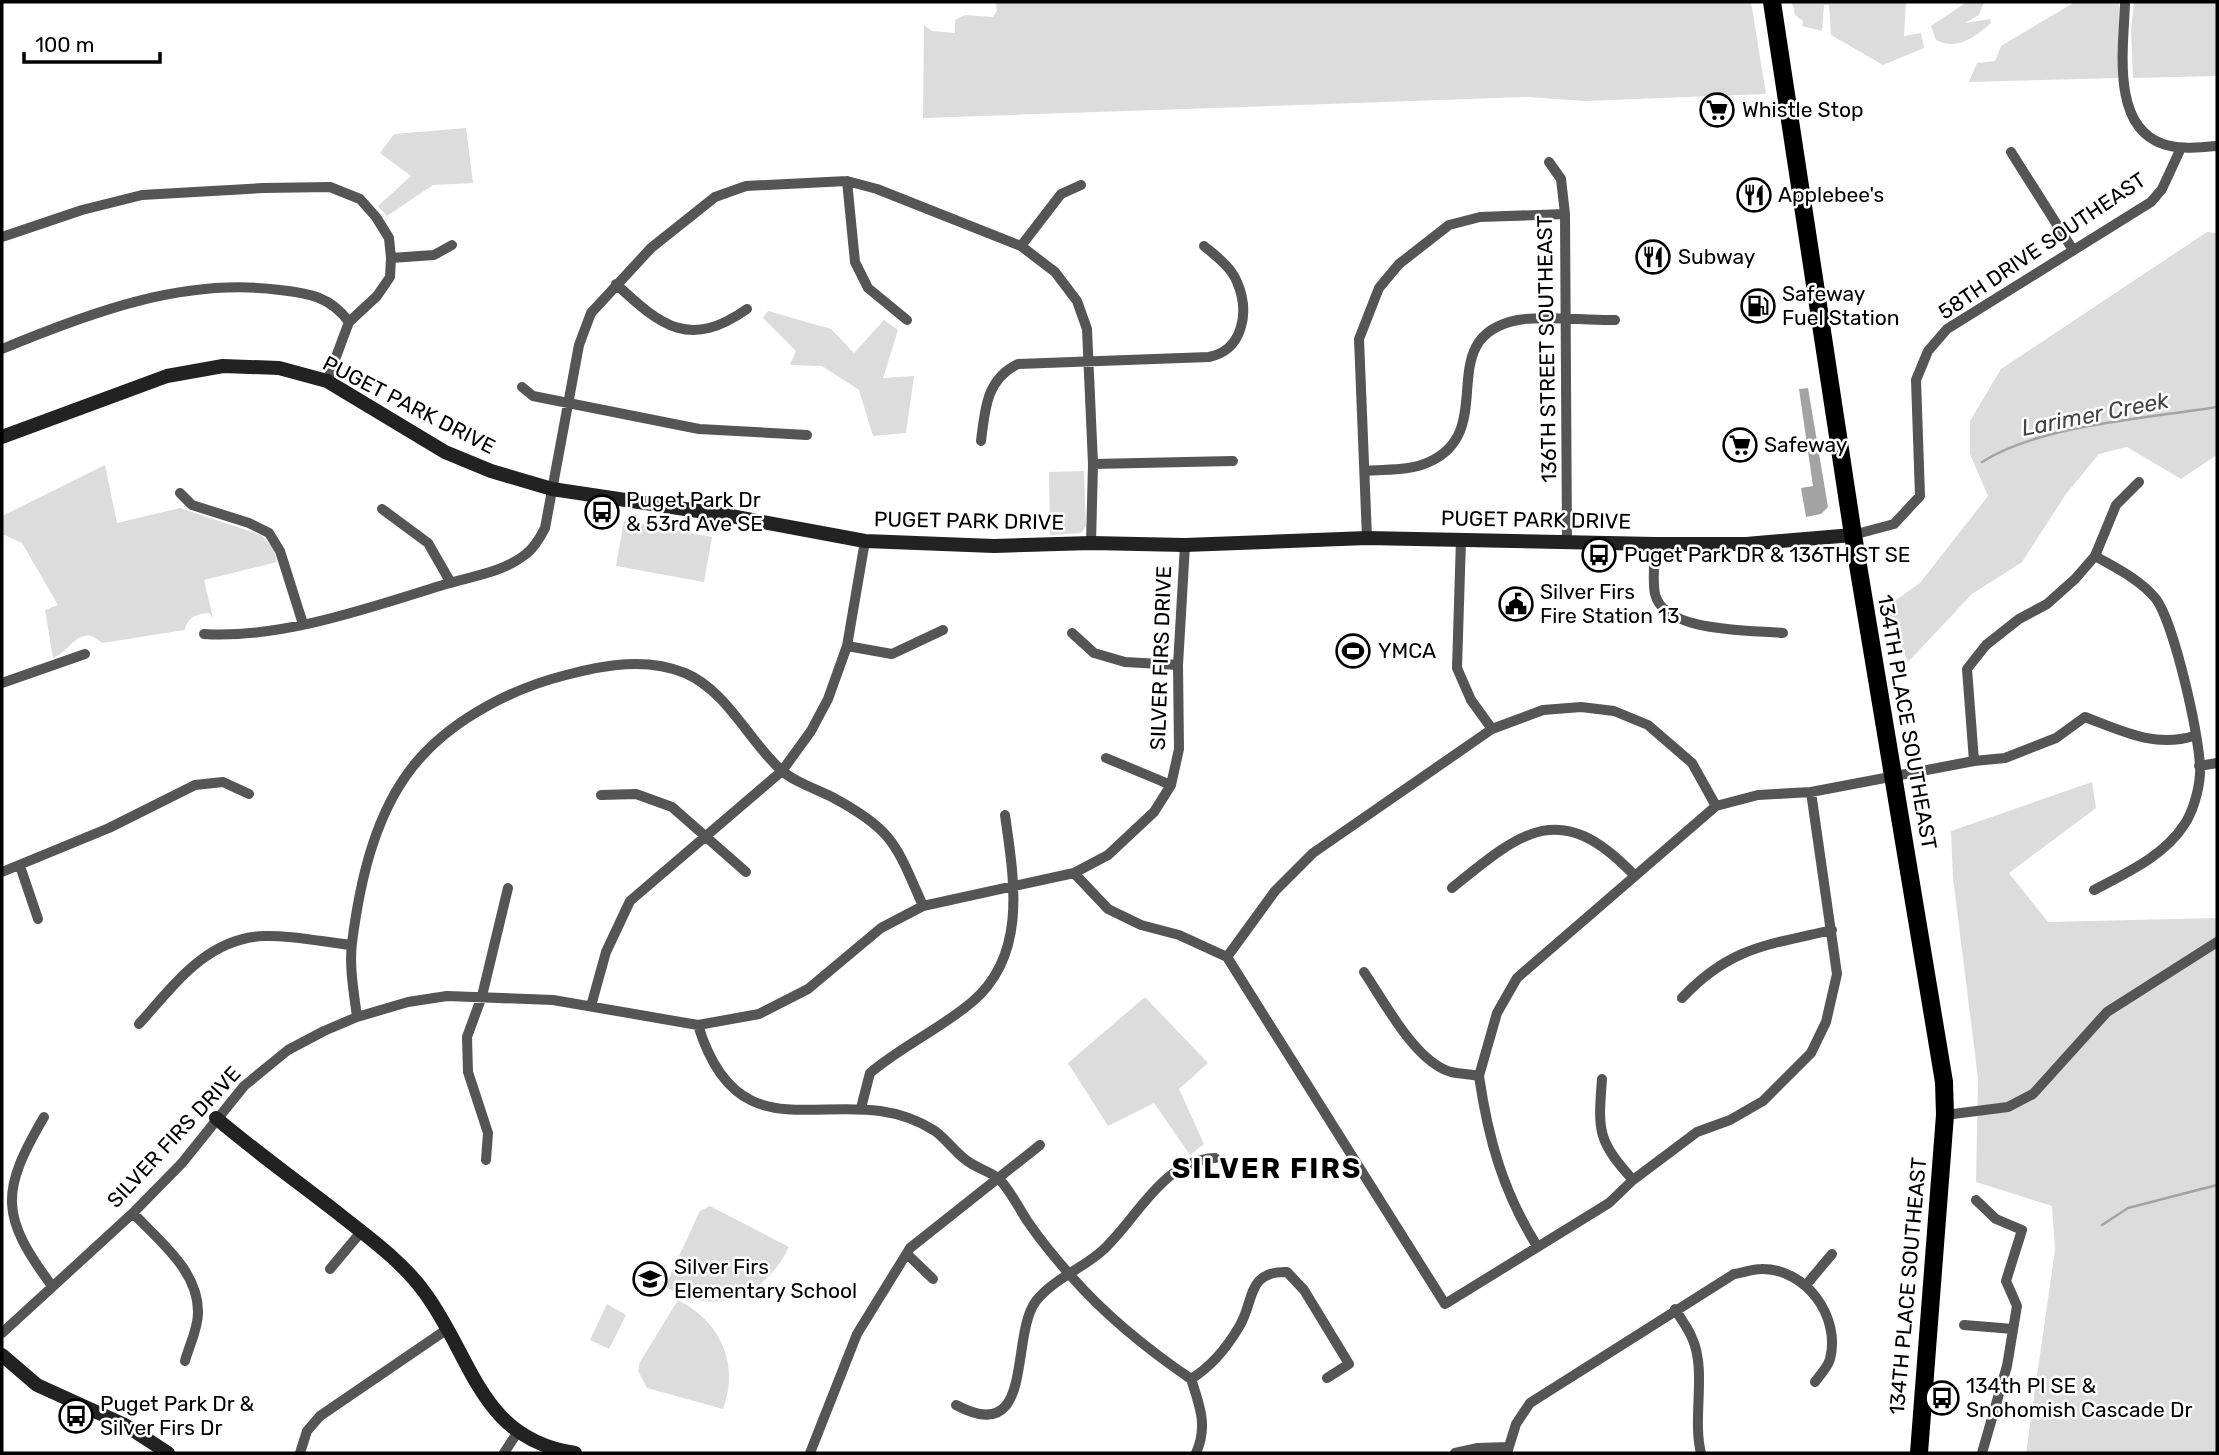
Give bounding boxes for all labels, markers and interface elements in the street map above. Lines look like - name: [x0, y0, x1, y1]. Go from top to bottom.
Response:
- scale bar: [24, 21, 161, 65]
- text: 100 m: [35, 32, 94, 57]
- supermarket icon: Whistle Stop: [1698, 91, 1736, 129]
- place label: Whistle Stop: [1742, 97, 1863, 122]
- street label: 58TH DRIVE SOUTHEAST: [1933, 167, 2150, 324]
- restaurant icon: Applebee's: [1735, 176, 1773, 214]
- place label: Applebee's: [1778, 182, 1884, 207]
- street label: 136TH STREET SOUTHEAST: [1532, 215, 1561, 483]
- restaurant icon: Subway: [1634, 238, 1672, 276]
- place label: Subway: [1678, 244, 1756, 269]
- place label: Safeway Fuel Station: [1782, 281, 1900, 330]
- fuel station icon: Safeway Fuel Station: [1739, 287, 1777, 325]
- street label: PUGET PARK DRIVE: [319, 350, 500, 459]
- water label: Larimer Creek: [2019, 386, 2172, 442]
- supermarket icon: Safeway: [1721, 426, 1759, 464]
- place label: Safeway: [1764, 432, 1848, 457]
- place label: Puget Park Dr & 53rd Ave SE: [626, 487, 763, 536]
- bus stop icon: Puget Park Dr & 53rd Ave SE: [583, 493, 621, 531]
- street label: PUGET PARK DRIVE: [1441, 505, 1631, 534]
- street label: PUGET PARK DRIVE: [874, 506, 1064, 535]
- bus stop icon: Puget Park DR & 136TH ST SE: [1580, 536, 1618, 574]
- place label: Puget Park DR & 136TH ST SE: [1624, 542, 1911, 567]
- street label: SILVER FIRS DRIVE: [1145, 565, 1176, 751]
- place label: Silver Firs Fire Station 13: [1540, 579, 1680, 628]
- public building icon: Silver Firs Fire Station 13: [1497, 585, 1535, 623]
- street label: 134TH PLACE SOUTHEAST: [1873, 593, 1942, 851]
- sports icon: YMCA: [1334, 632, 1372, 670]
- place label: YMCA: [1378, 638, 1436, 663]
- street label: SILVER FIRS DRIVE: [102, 1061, 246, 1213]
- district label: SILVER FIRS: [1172, 1152, 1362, 1185]
- street label: 134TH PLACE SOUTHEAST: [1884, 1156, 1931, 1416]
- place label: Silver Firs Elementary School: [674, 1254, 857, 1303]
- school or university icon: Silver Firs Elementary School: [631, 1260, 669, 1298]
- place label: 134th Pl SE & Snohomish Cascade Dr: [1966, 1373, 2192, 1422]
- bus stop icon: 134th Pl SE & Snohomish Cascade Dr: [1923, 1379, 1961, 1417]
- place label: Puget Park Dr & Silver Firs Dr: [100, 1391, 254, 1440]
- bus stop icon: Puget Park Dr & Silver Firs Dr: [57, 1397, 95, 1435]

